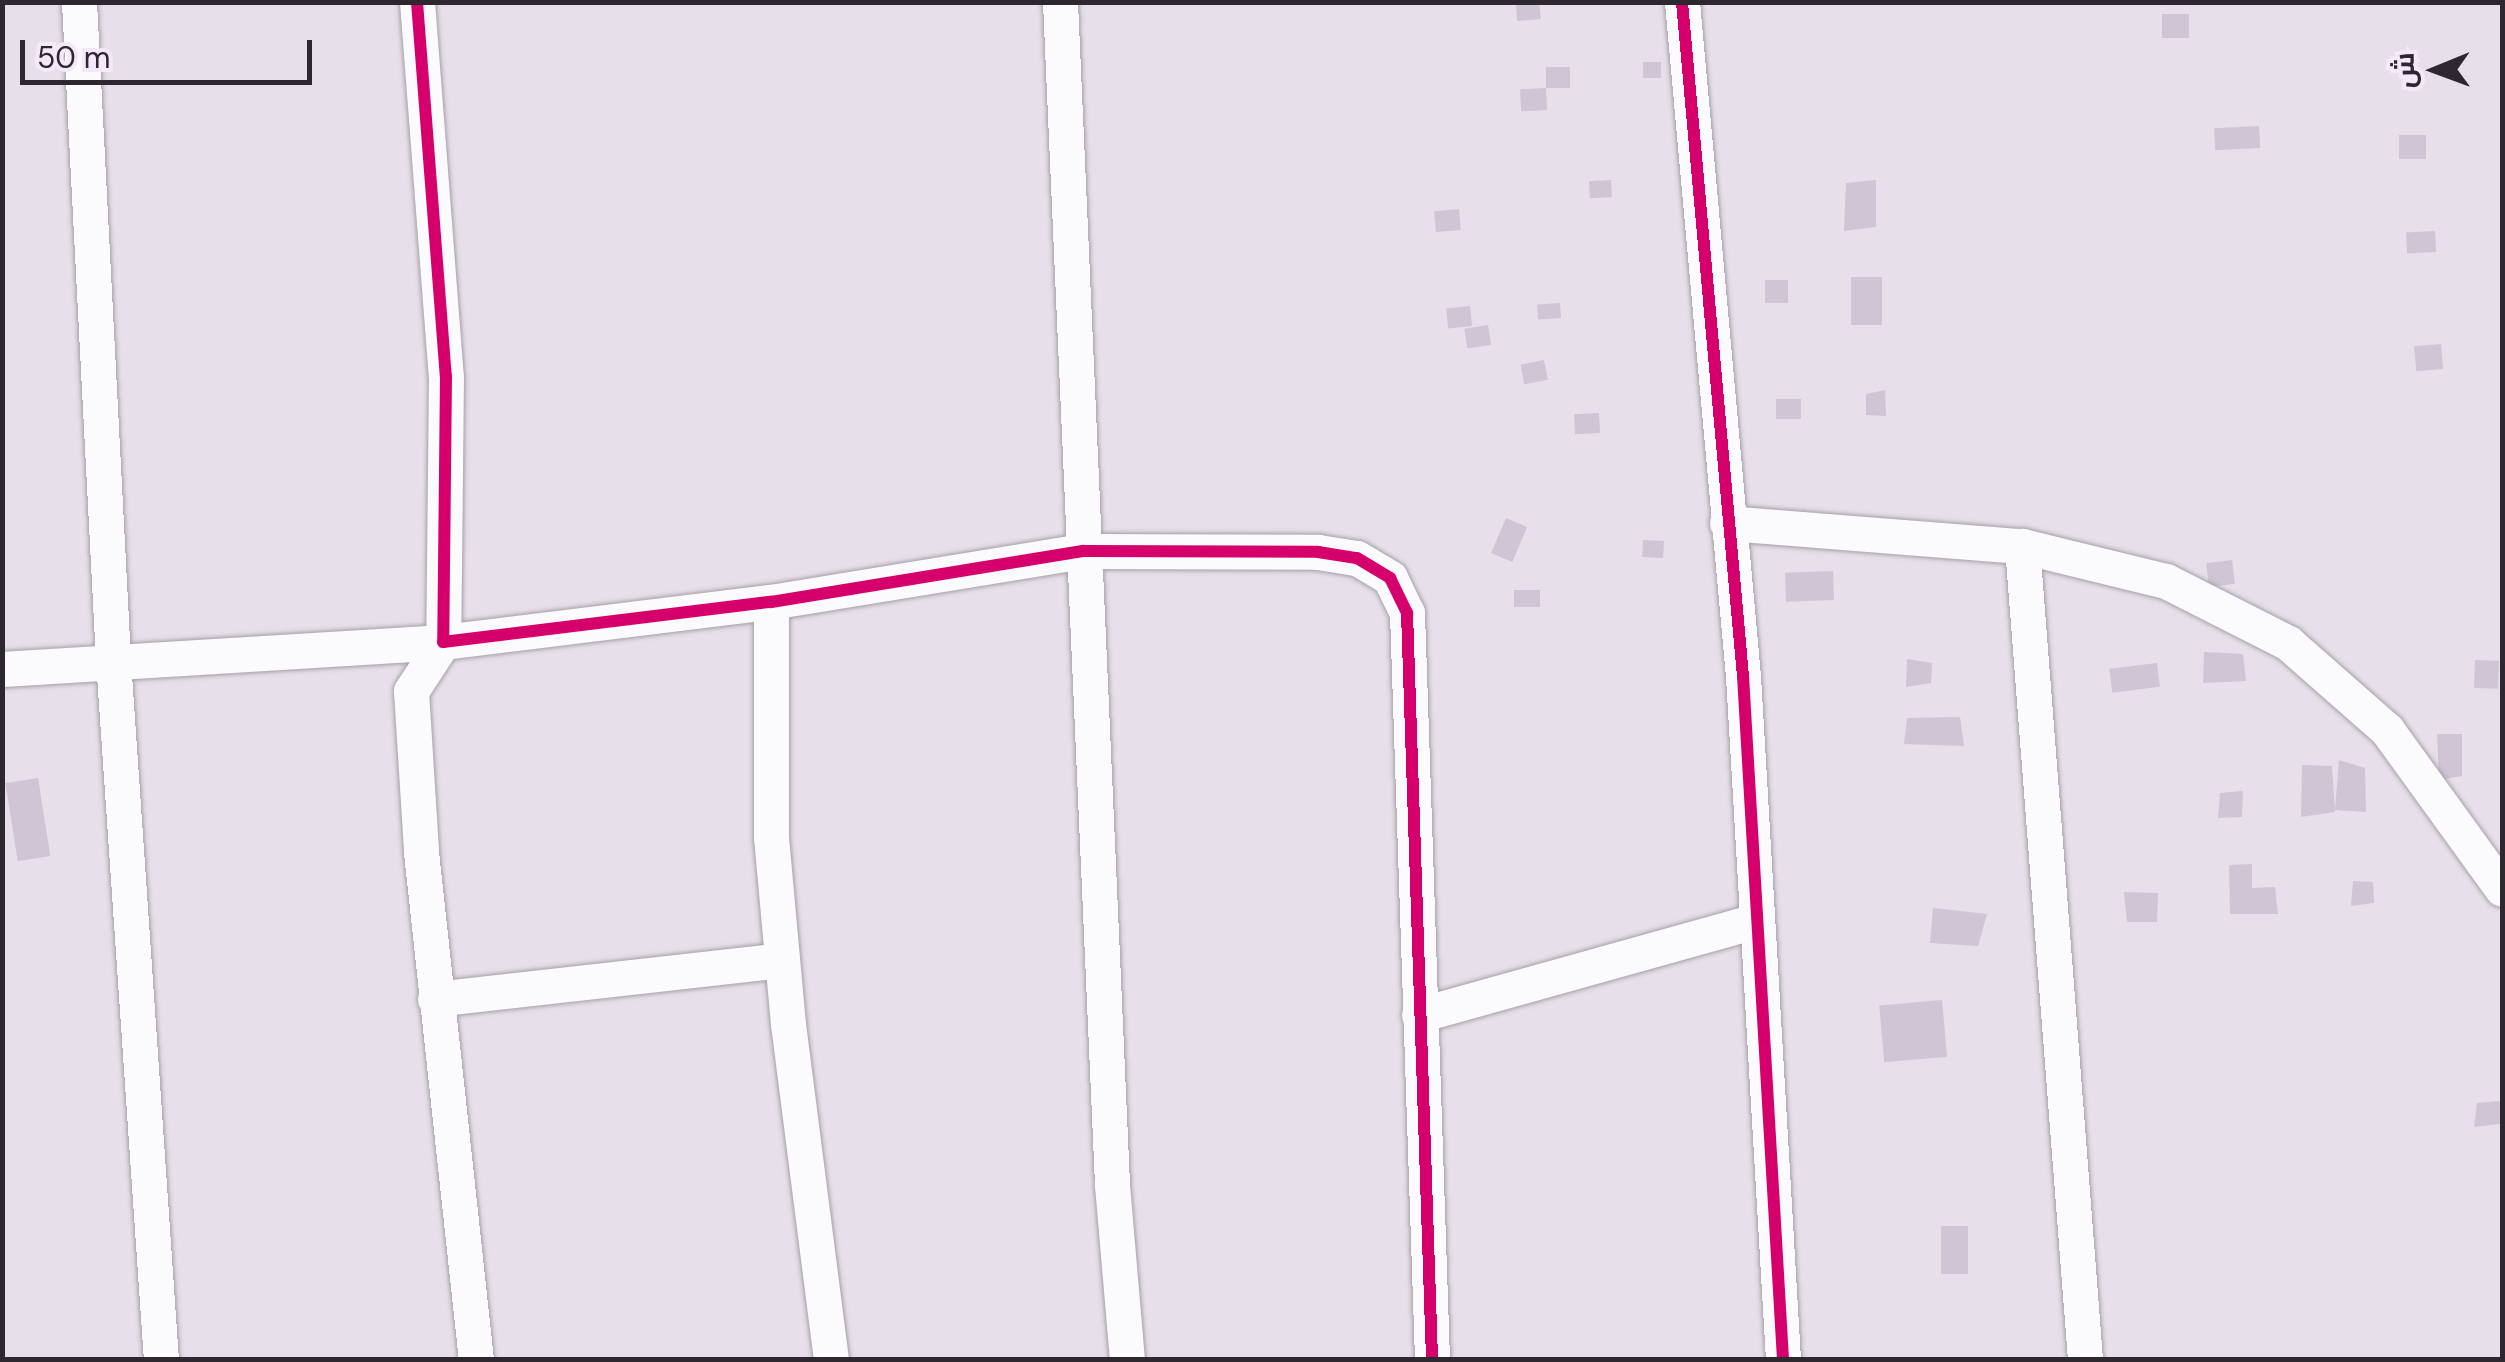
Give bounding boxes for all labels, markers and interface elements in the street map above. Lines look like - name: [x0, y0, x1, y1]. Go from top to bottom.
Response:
- scale bar: [25, 20, 318, 82]
- north arrow: [2385, 20, 2485, 120]
- text: 50 m: [37, 38, 111, 77]
- text: ش: [2386, 52, 2423, 89]

